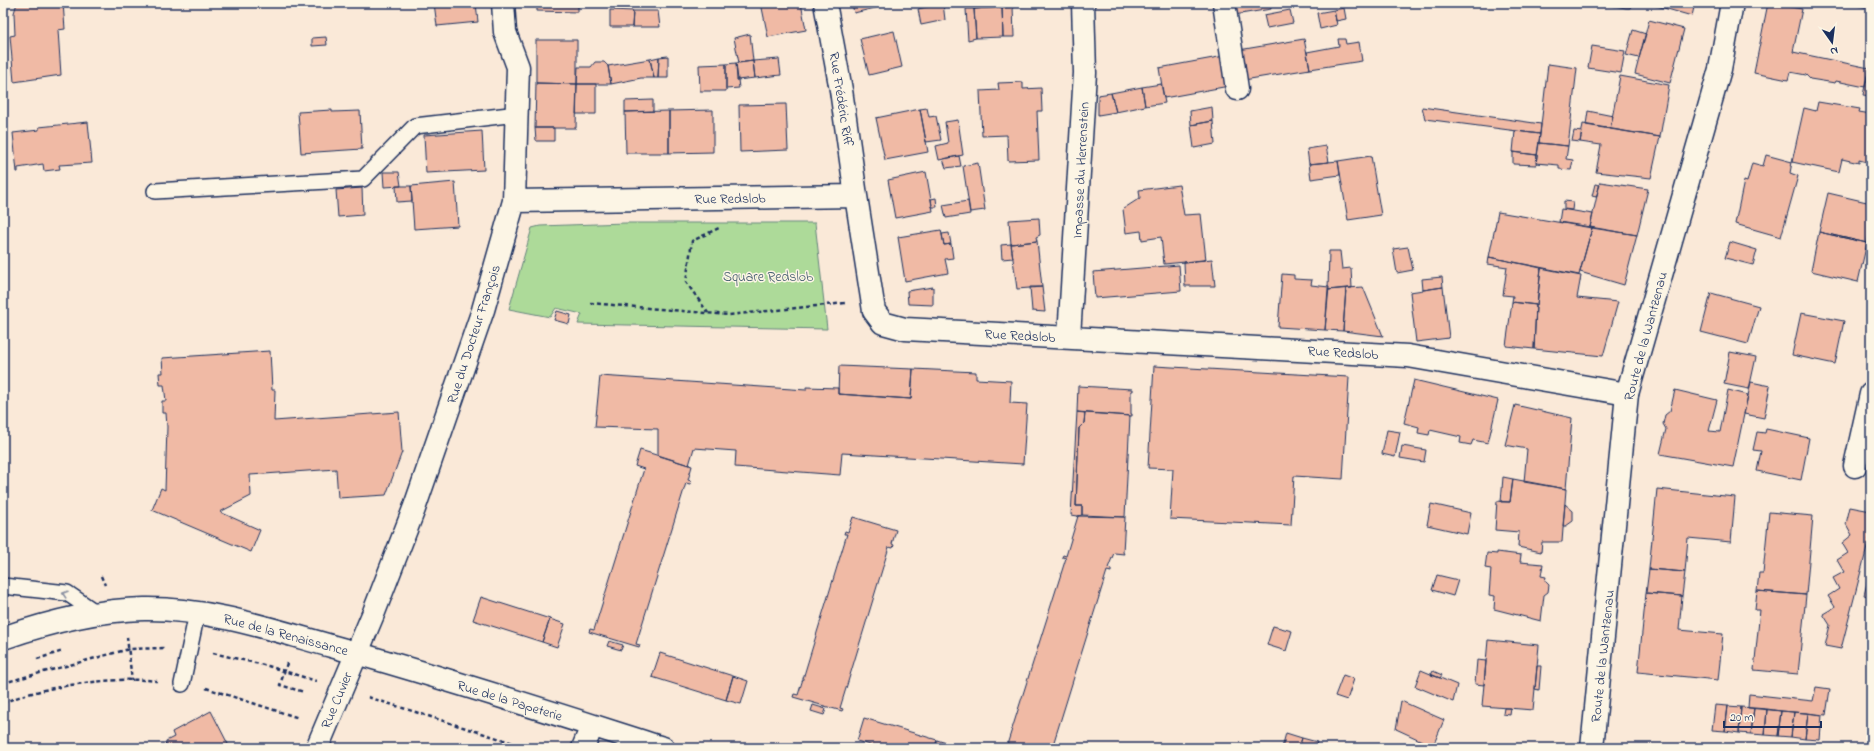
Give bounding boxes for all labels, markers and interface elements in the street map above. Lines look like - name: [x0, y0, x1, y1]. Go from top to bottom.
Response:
- north arrow: [1812, 22, 1852, 62]
- text: N: [1829, 42, 1840, 59]
- street label: Rue Frédéric Riff: [823, 51, 858, 149]
- street label: Impasse du Herrenstein: [1067, 101, 1096, 239]
- street label: Rue Redslob: [694, 188, 766, 211]
- street label: Rue du Docteur François: [442, 262, 507, 407]
- park label: Square Redslob: [723, 267, 814, 288]
- street label: Route de la Wantzenau: [1619, 269, 1674, 403]
- street label: Rue Redslob: [984, 324, 1057, 349]
- street label: Rue Redslob: [1307, 341, 1380, 366]
- street label: Route de la Wantzenau: [1586, 589, 1621, 723]
- one-way arrow: [61, 590, 68, 599]
- street label: Rue de la Renaissance: [221, 609, 351, 662]
- street label: Rue Cuvier: [316, 668, 359, 732]
- street label: Rue de la Papeterie: [454, 675, 566, 728]
- scale bar: [1724, 703, 1821, 729]
- text: 20 m: [1730, 709, 1753, 727]

